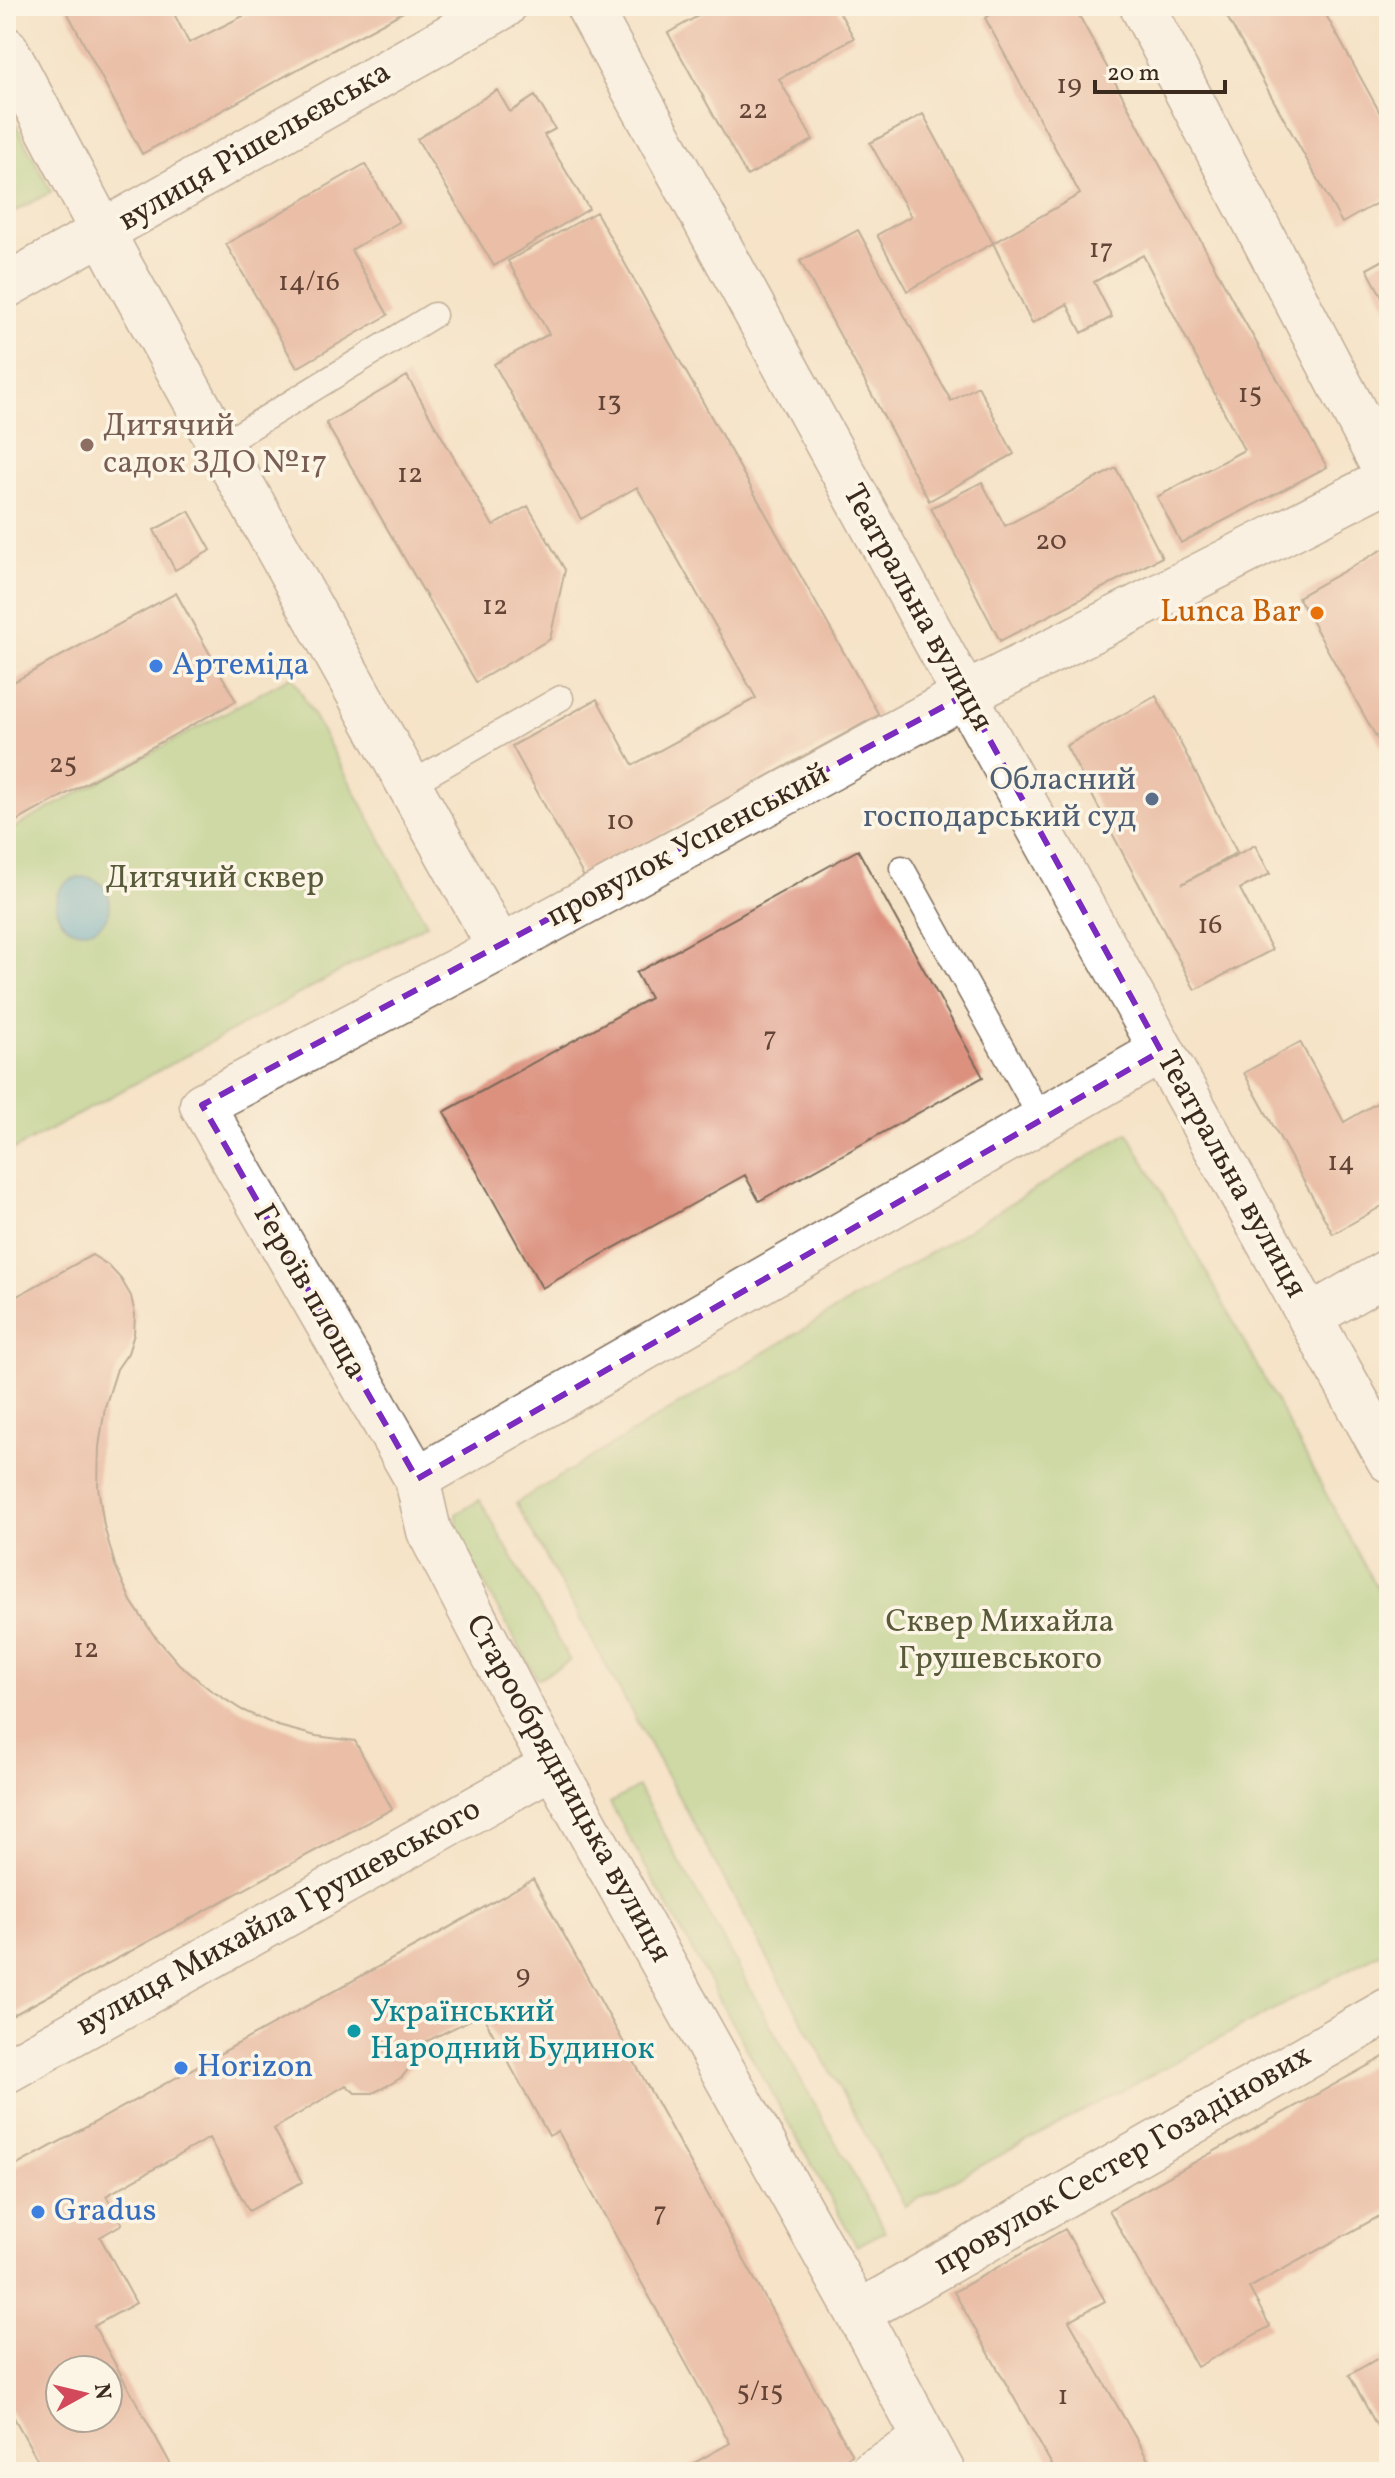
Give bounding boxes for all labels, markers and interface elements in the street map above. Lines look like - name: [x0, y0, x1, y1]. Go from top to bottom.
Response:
- scale bar: [1095, 44, 1225, 94]
- street label: вулиця Рішельєвська: [111, 51, 399, 243]
- text: 20 m: [1107, 57, 1160, 91]
- house number: 19: [1056, 66, 1082, 105]
- house number: 22: [738, 91, 768, 130]
- house number: 17: [1089, 230, 1113, 269]
- house number: 14/16: [278, 263, 340, 302]
- house number: 15: [1238, 375, 1262, 414]
- house number: 13: [596, 383, 622, 422]
- place label: Дитячий садок ЗДО №17: [103, 405, 327, 486]
- marker: Дитячий садок ЗДО №17: [78, 436, 96, 454]
- house number: 12: [397, 455, 423, 494]
- street label: Театральна вулиця: [831, 477, 1003, 739]
- house number: 20: [1035, 522, 1067, 561]
- house number: 12: [482, 587, 508, 626]
- place label: Lunca Bar: [1160, 591, 1301, 635]
- marker: Lunca Bar: [1308, 604, 1326, 622]
- place label: Артеміда: [172, 644, 310, 688]
- marker: Артеміда: [147, 657, 165, 675]
- house number: 25: [49, 745, 77, 784]
- street label: провулок Успенський: [539, 753, 837, 939]
- place label: Обласний господарський суд: [863, 759, 1136, 840]
- marker: Обласний господарський суд: [1143, 790, 1161, 808]
- house number: 10: [606, 802, 634, 841]
- park label: Дитячий сквер: [106, 857, 324, 901]
- house number: 16: [1197, 906, 1223, 945]
- house number: 7: [763, 1018, 777, 1057]
- street label: Театральна вулиця: [1145, 1044, 1317, 1306]
- house number: 14: [1327, 1143, 1355, 1182]
- street label: Героїв площа: [241, 1196, 377, 1388]
- park label: Сквер Михайла Грушевського: [886, 1601, 1114, 1682]
- street label: Старообрядницька вулиця: [454, 1607, 682, 1971]
- house number: 12: [73, 1630, 99, 1669]
- street label: вулиця Михайла Грушевського: [69, 1788, 489, 2048]
- house number: 9: [516, 1956, 530, 1995]
- place label: Український Народний Будинок: [370, 1991, 655, 2072]
- marker: Український Народний Будинок: [345, 2022, 363, 2040]
- street label: провулок Сестер Гозадінових: [926, 2035, 1320, 2287]
- place label: Horizon: [197, 2046, 313, 2090]
- marker: Horizon: [172, 2059, 190, 2077]
- place label: Gradus: [54, 2190, 157, 2234]
- house number: 7: [653, 2193, 667, 2232]
- marker: Gradus: [29, 2203, 47, 2221]
- north arrow: [44, 2354, 124, 2434]
- house number: 5/15: [736, 2373, 784, 2412]
- house number: 1: [1058, 2377, 1068, 2416]
- text: N: [85, 2381, 118, 2402]

